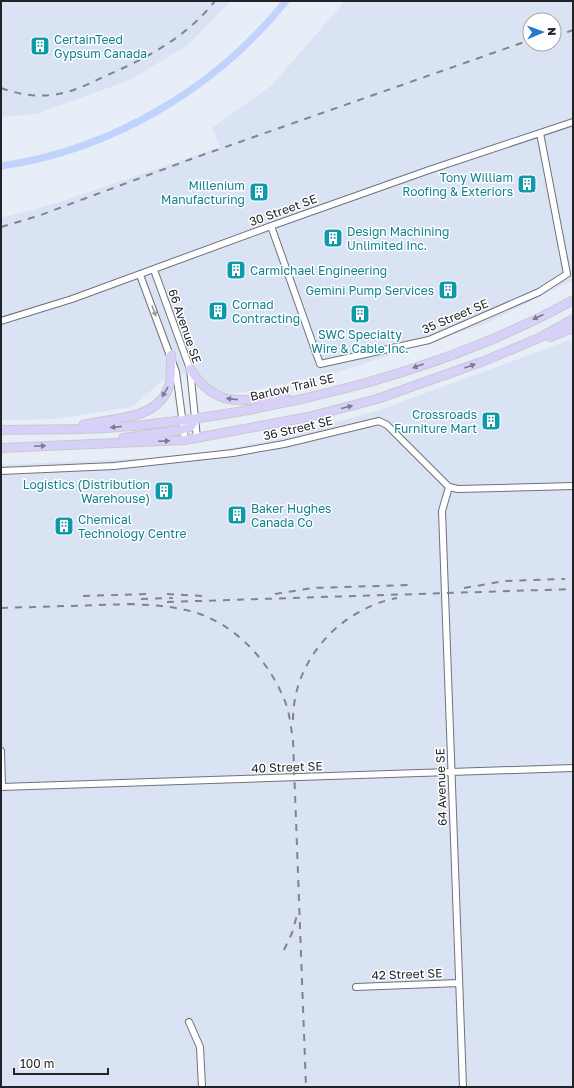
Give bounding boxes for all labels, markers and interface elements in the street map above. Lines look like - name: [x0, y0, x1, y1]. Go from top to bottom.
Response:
- north arrow: [522, 12, 562, 52]
- text: N: [546, 27, 559, 36]
- place label: CertainTeed Gypsum Canada: [54, 32, 147, 61]
- building icon: CertainTeed Gypsum Canada: [29, 35, 51, 57]
- place label: Tony William Roofing & Exteriors: [402, 170, 513, 199]
- building icon: Tony William Roofing & Exteriors: [516, 173, 538, 195]
- place label: Millenium Manufacturing: [161, 178, 245, 207]
- building icon: Millenium Manufacturing: [248, 181, 270, 203]
- street label: 30 Street SE: [247, 191, 319, 229]
- place label: Design Machining Unlimited Inc.: [347, 224, 449, 253]
- building icon: Design Machining Unlimited Inc.: [322, 227, 344, 249]
- building icon: Carmichael Engineering: [225, 259, 247, 281]
- place label: Carmichael Engineering: [250, 263, 387, 278]
- building icon: Gemini Pump Services: [437, 279, 459, 301]
- place label: Gemini Pump Services: [306, 283, 434, 298]
- street label: 66 Avenue SE: [165, 287, 205, 365]
- street label: 35 Street SE: [420, 295, 490, 337]
- place label: Cornad Contracting: [232, 297, 300, 326]
- building icon: Cornad Contracting: [207, 300, 229, 322]
- building icon: SWC Specialty Wire & Cable Inc.: [349, 303, 371, 325]
- one-way arrow: [152, 306, 158, 318]
- one-way arrow: [532, 314, 544, 320]
- place label: SWC Specialty Wire & Cable Inc.: [311, 327, 409, 356]
- one-way arrow: [464, 363, 476, 369]
- one-way arrow: [411, 364, 423, 370]
- street label: Barlow Trail SE: [249, 370, 335, 404]
- one-way arrow: [161, 386, 168, 398]
- one-way arrow: [226, 396, 238, 403]
- one-way arrow: [341, 404, 353, 410]
- place label: Crossroads Furniture Mart: [394, 407, 477, 436]
- building icon: Crossroads Furniture Mart: [480, 410, 502, 432]
- street label: 36 Street SE: [262, 413, 334, 443]
- one-way arrow: [110, 424, 122, 430]
- one-way arrow: [158, 437, 170, 444]
- one-way arrow: [34, 443, 47, 449]
- place label: Logistics (Distribution Warehouse): [23, 477, 150, 506]
- building icon: Logistics (Distribution Warehouse): [153, 480, 175, 502]
- place label: Baker Hughes Canada Co: [251, 501, 331, 530]
- building icon: Baker Hughes Canada Co: [226, 504, 248, 526]
- place label: Chemical Technology Centre: [78, 512, 187, 541]
- building icon: Chemical Technology Centre: [53, 515, 75, 537]
- street label: 64 Avenue SE: [432, 748, 450, 826]
- street label: 40 Street SE: [251, 758, 323, 776]
- street label: 42 Street SE: [371, 965, 443, 983]
- scale bar: [14, 1050, 108, 1076]
- text: 100 m: [20, 1056, 54, 1071]

